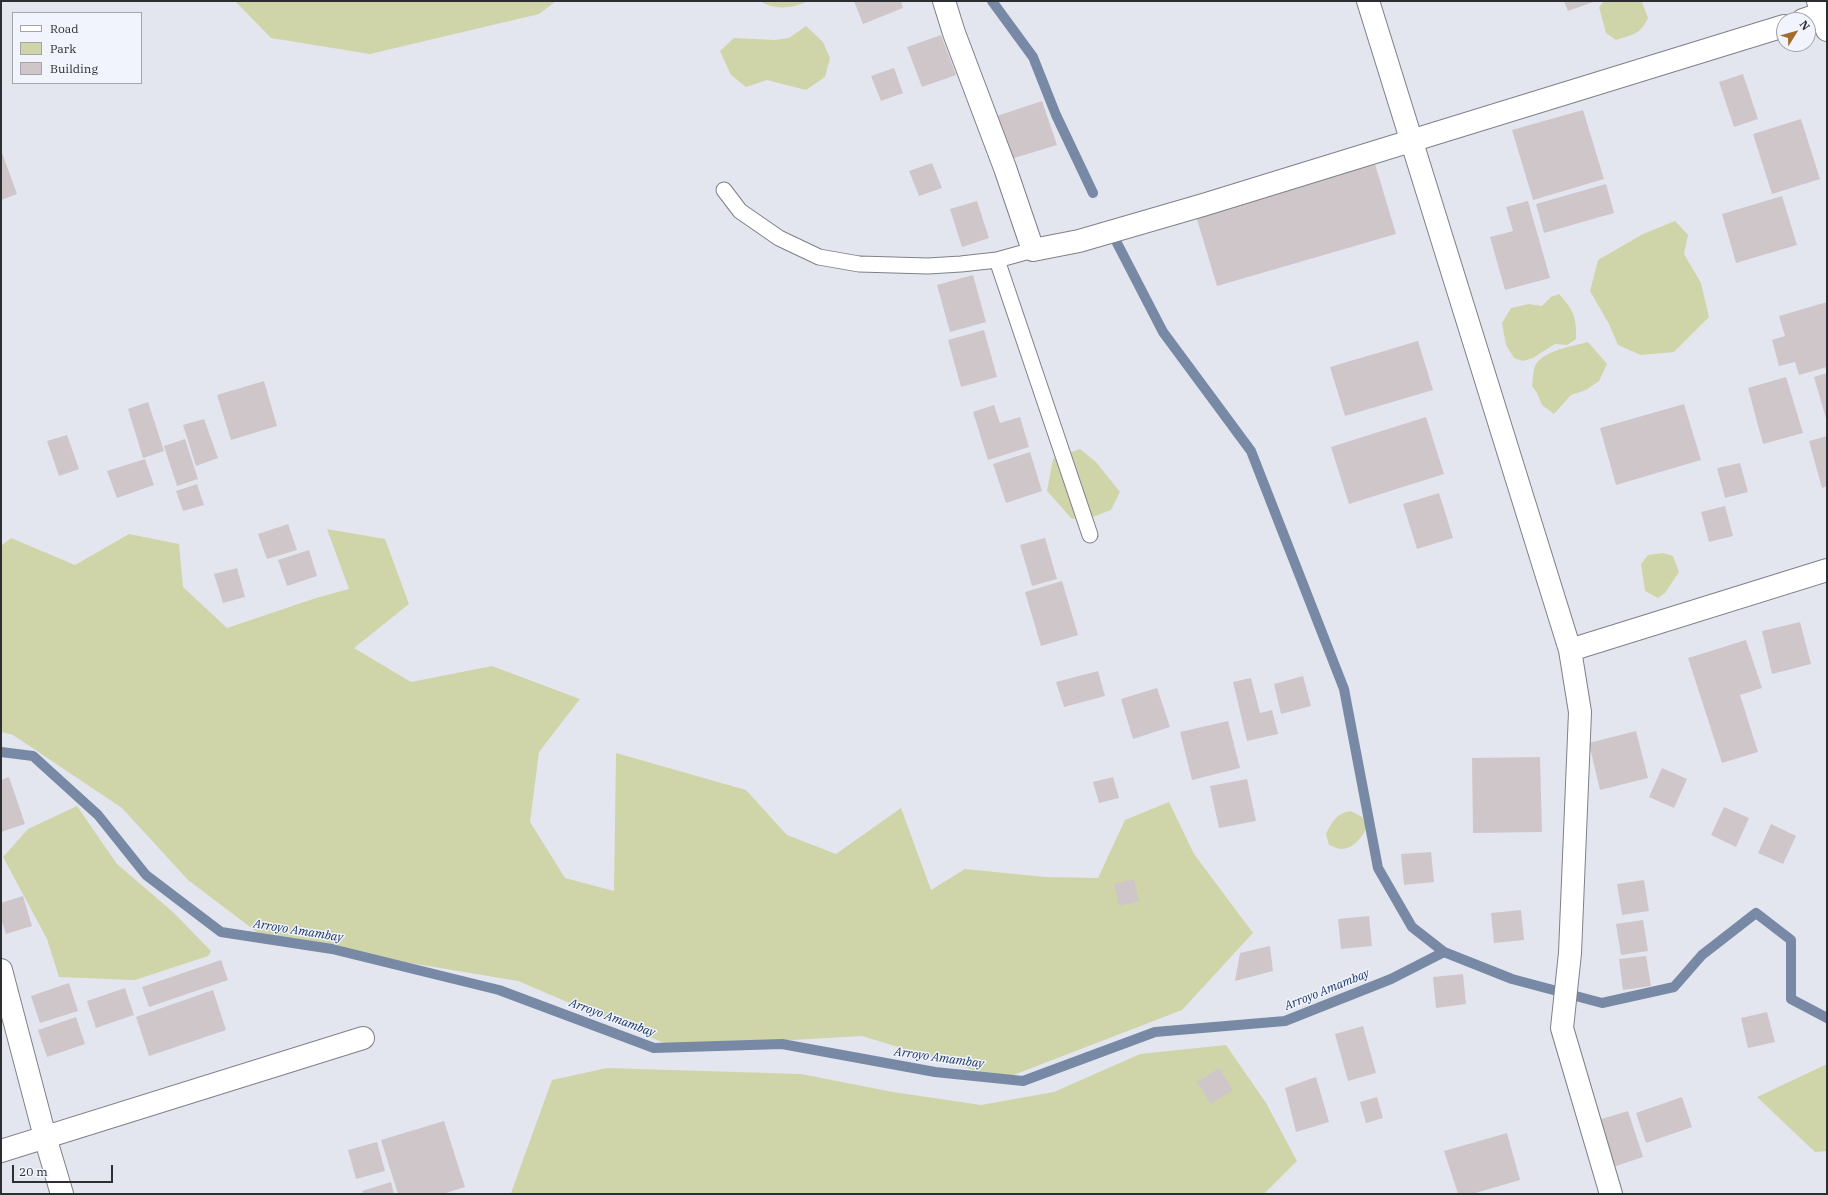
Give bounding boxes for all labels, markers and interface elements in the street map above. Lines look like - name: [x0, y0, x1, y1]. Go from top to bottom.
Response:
- legend: [12, 12, 142, 84]
- north arrow: [1776, 12, 1816, 52]
- text: N: [1797, 18, 1813, 33]
- text: Road: [50, 21, 79, 36]
- text: Park: [50, 41, 76, 56]
- text: Building: [50, 61, 98, 76]
- water label: Arroyo Amambay: [252, 917, 344, 945]
- water label: Arroyo Amambay: [1282, 966, 1372, 1014]
- water label: Arroyo Amambay: [567, 996, 657, 1040]
- water label: Arroyo Amambay: [893, 1045, 985, 1071]
- scale bar: [14, 1157, 115, 1183]
- text: 20 m: [19, 1164, 48, 1179]

